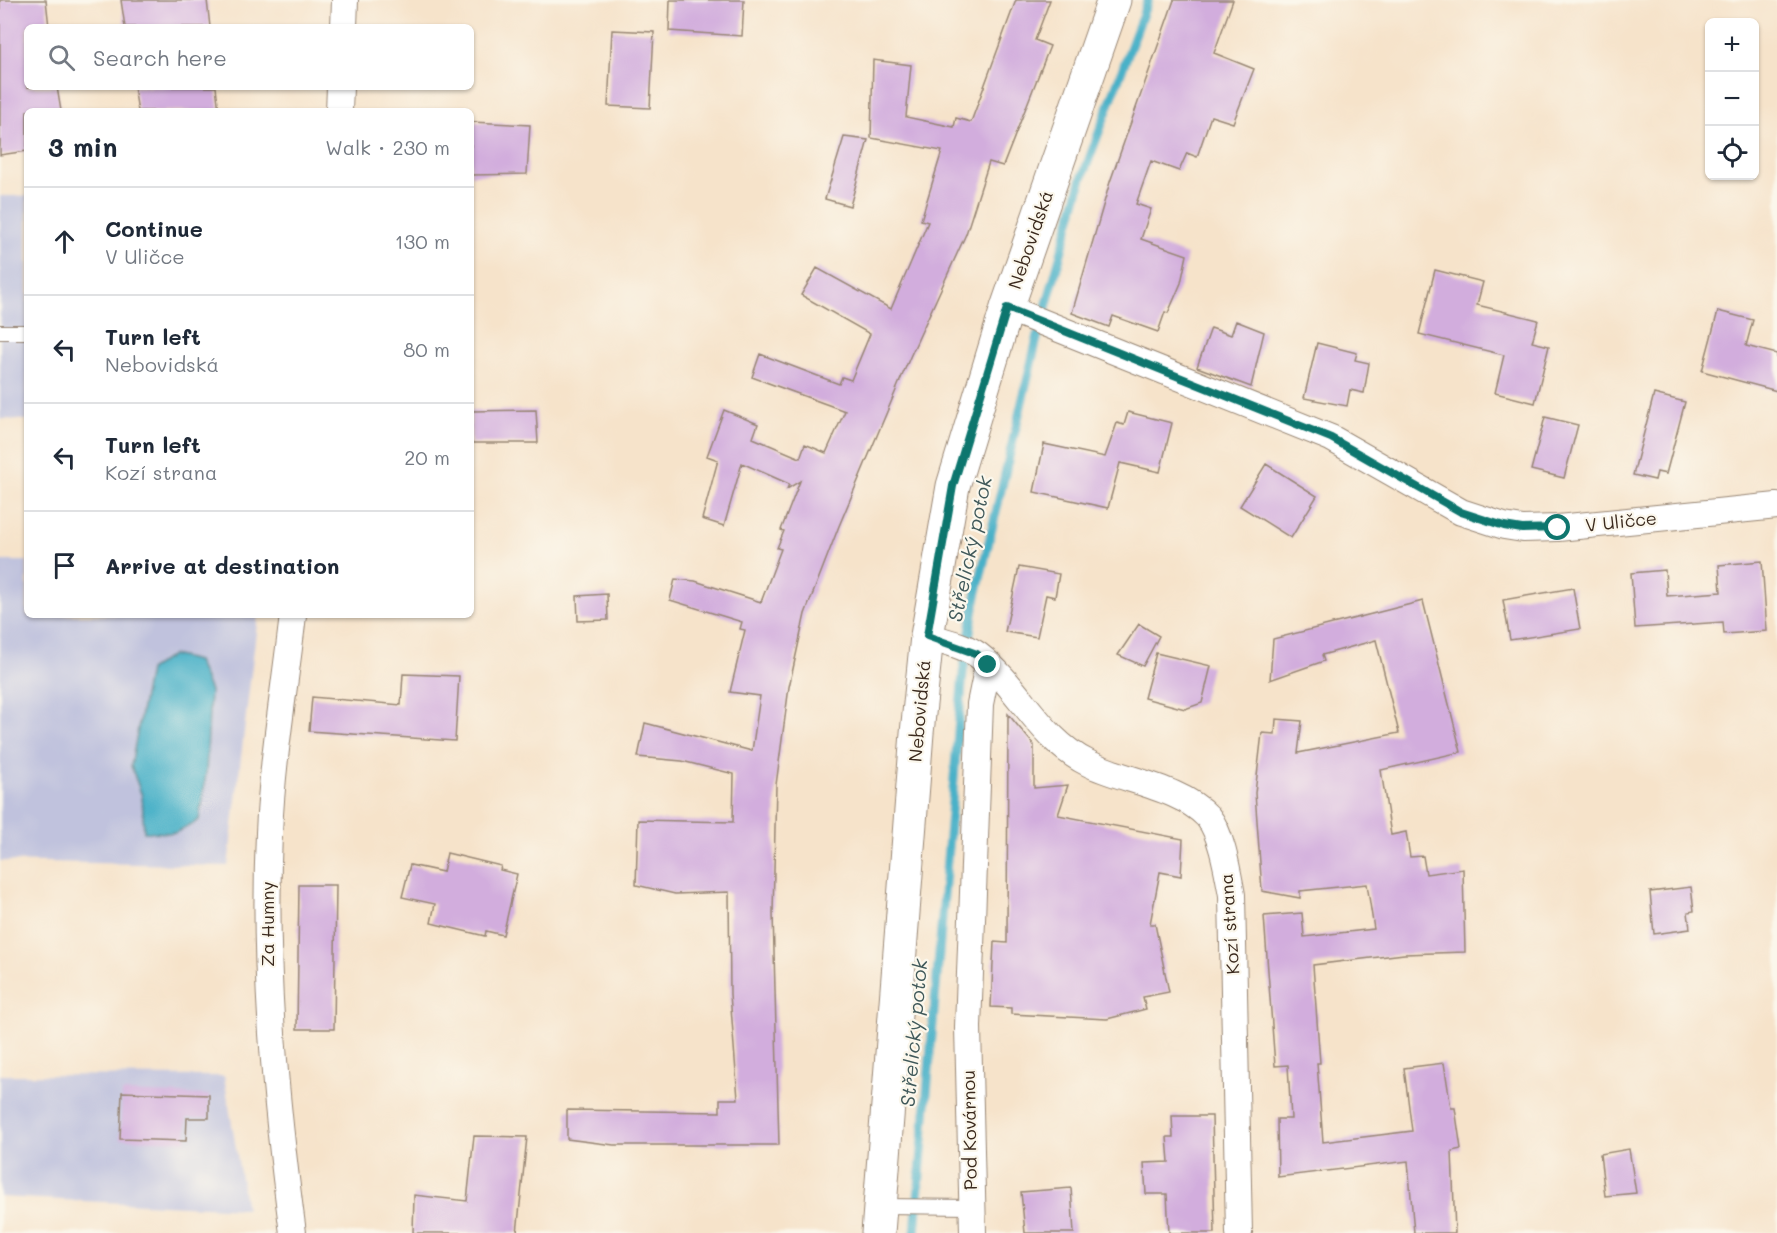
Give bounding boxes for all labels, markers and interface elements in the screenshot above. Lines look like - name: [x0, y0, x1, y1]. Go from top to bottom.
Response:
- map controls: [1705, 18, 1759, 180]
- button: +: [1705, 18, 1759, 72]
- search box: [24, 24, 474, 90]
- icon: search: [45, 41, 78, 74]
- text: Search here: [93, 43, 227, 72]
- button: −: [1705, 72, 1759, 126]
- button: locate: [1705, 126, 1759, 180]
- text: 3 min: [48, 130, 117, 164]
- text: Walk · 230 m: [325, 134, 450, 160]
- street label: Nebovidská: [1002, 187, 1058, 292]
- text: Continue: [105, 214, 203, 243]
- icon: ahead: [48, 225, 81, 258]
- text: 130 m: [395, 228, 450, 254]
- text: V Uličce: [105, 243, 185, 269]
- text: Turn left: [105, 322, 201, 351]
- icon: left: [48, 333, 81, 366]
- text: 80 m: [403, 336, 450, 362]
- text: Nebovidská: [105, 351, 219, 377]
- text: Turn left: [105, 430, 201, 459]
- icon: left: [48, 441, 81, 474]
- text: 20 m: [404, 444, 450, 470]
- text: Kozí strana: [105, 459, 217, 485]
- water label: Střelický potok: [941, 473, 997, 624]
- street label: V Uličce: [1584, 505, 1658, 537]
- route start: [1544, 514, 1570, 540]
- icon: arrive: [48, 549, 81, 582]
- text: Arrive at destination: [105, 551, 340, 580]
- route end: [974, 651, 1000, 677]
- street label: Nebovidská: [903, 659, 935, 763]
- street label: Kozí strana: [1214, 873, 1245, 975]
- street label: Za Humny: [255, 881, 279, 967]
- water label: Střelický potok: [894, 958, 932, 1108]
- street label: Pod Kovárnou: [956, 1070, 982, 1190]

